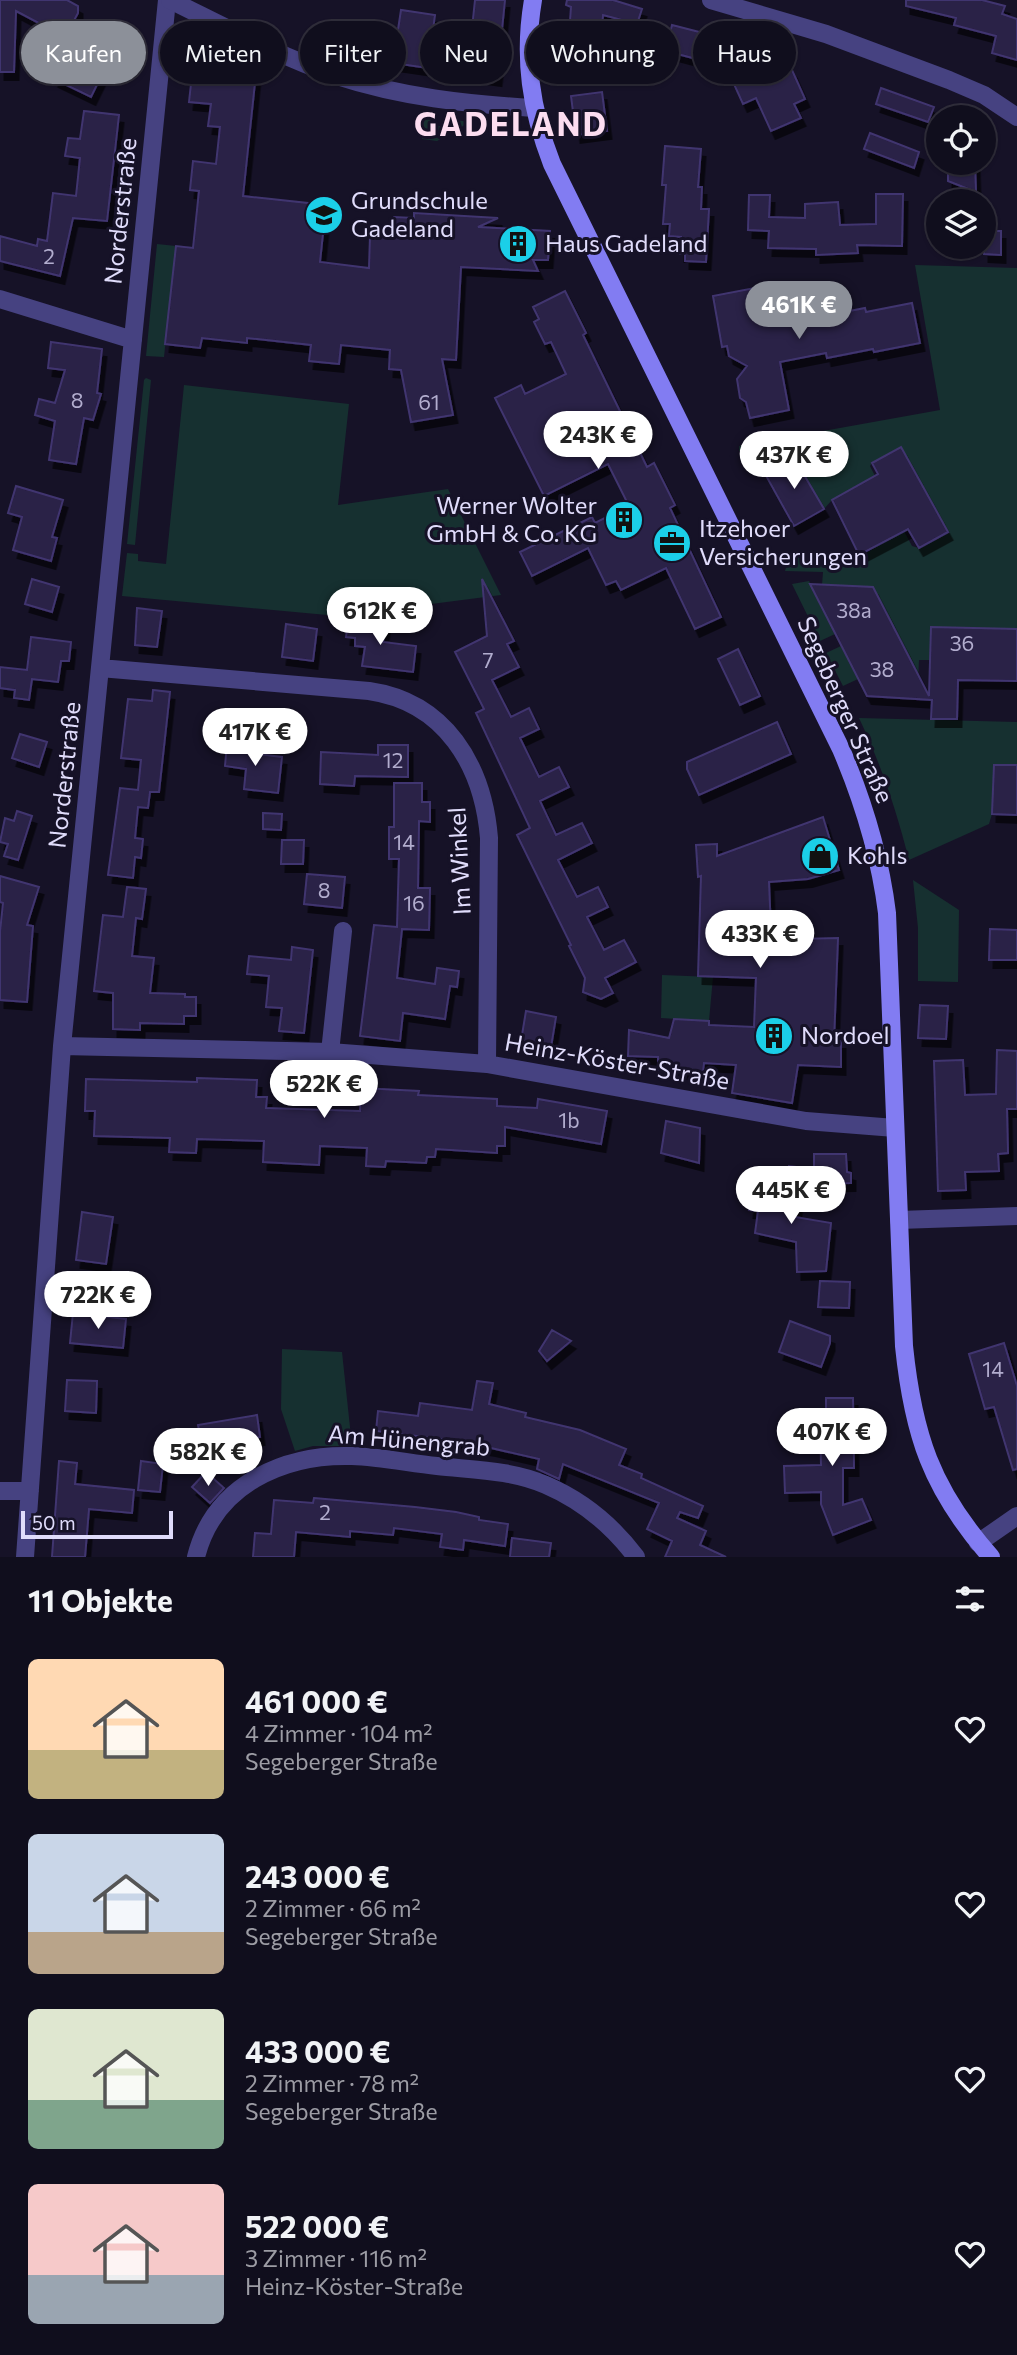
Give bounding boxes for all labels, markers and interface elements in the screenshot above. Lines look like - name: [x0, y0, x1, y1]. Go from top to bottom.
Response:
- chip: Kaufen: [21, 21, 146, 84]
- chip: Mieten: [160, 21, 286, 84]
- chip: Filter: [300, 21, 406, 84]
- chip: Neu: [420, 21, 512, 84]
- chip: Wohnung: [526, 21, 679, 84]
- chip: Haus: [693, 21, 796, 84]
- district label: GADELAND: [414, 103, 608, 143]
- map controls: [926, 105, 996, 259]
- button: locate: [926, 105, 996, 175]
- street label: Norderstraße: [97, 136, 142, 286]
- place label: Grundschule Gadeland: [351, 185, 488, 242]
- button: layers: [926, 189, 996, 259]
- school or university icon: Grundschule Gadeland: [303, 194, 345, 236]
- building icon: Haus Gadeland: [497, 223, 539, 265]
- place label: Haus Gadeland: [545, 228, 707, 257]
- house number: 2: [43, 243, 55, 268]
- pin: 461K €: [742, 282, 856, 341]
- text: 461K €: [761, 290, 837, 318]
- house number: 8: [71, 387, 83, 412]
- house number: 61: [418, 389, 440, 414]
- pin: 243K €: [541, 412, 655, 471]
- text: 243K €: [560, 420, 636, 448]
- pin: 437K €: [737, 432, 851, 491]
- text: 437K €: [756, 440, 832, 468]
- place label: Werner Wolter GmbH & Co. KG: [426, 490, 597, 547]
- building icon: Werner Wolter GmbH & Co. KG: [603, 499, 645, 541]
- place label: Itzehoer Versicherungen: [699, 513, 867, 570]
- office icon: Itzehoer Versicherungen: [651, 522, 693, 564]
- pin: 612K €: [323, 588, 437, 647]
- text: 612K €: [343, 596, 417, 624]
- house number: 38a: [836, 597, 872, 622]
- street label: Segeberger Straße: [792, 612, 900, 807]
- house number: 36: [950, 630, 974, 655]
- house number: 7: [482, 647, 494, 672]
- house number: 38: [870, 656, 894, 681]
- street label: Norderstraße: [41, 700, 86, 850]
- pin: 417K €: [198, 708, 312, 768]
- text: 417K €: [218, 717, 292, 745]
- house number: 12: [383, 747, 403, 772]
- street label: Im Winkel: [441, 806, 476, 916]
- house number: 14: [393, 829, 415, 854]
- shop icon: Kohls: [799, 835, 841, 877]
- place label: Kohls: [847, 840, 907, 869]
- house number: 8: [318, 877, 330, 902]
- house number: 16: [403, 890, 425, 915]
- pin: 433K €: [703, 911, 817, 970]
- text: 433K €: [721, 919, 799, 947]
- building icon: Nordoel: [753, 1015, 795, 1057]
- place label: Nordoel: [801, 1020, 890, 1049]
- street label: Heinz-Köster-Straße: [503, 1026, 732, 1095]
- pin: 522K €: [267, 1060, 381, 1120]
- text: 522K €: [286, 1069, 362, 1097]
- house number: 1b: [558, 1107, 580, 1132]
- pin: 445K €: [734, 1166, 848, 1226]
- text: 445K €: [752, 1175, 830, 1203]
- pin: 722K €: [41, 1272, 155, 1331]
- text: 722K €: [60, 1280, 136, 1308]
- house number: 14: [982, 1356, 1004, 1381]
- pin: 407K €: [775, 1408, 889, 1468]
- text: 407K €: [793, 1417, 871, 1445]
- street label: Am Hünengrab: [327, 1418, 491, 1461]
- pin: 582K €: [151, 1428, 265, 1488]
- text: 582K €: [169, 1437, 247, 1465]
- house number: 2: [319, 1499, 331, 1524]
- scale bar: [21, 1508, 173, 1540]
- text: 50 m: [32, 1511, 76, 1534]
- icon: filters: [951, 1580, 989, 1618]
- text: 11 Objekte: [28, 1581, 173, 1618]
- text: 461 000 €: [245, 1682, 388, 1719]
- icon: home: [84, 1687, 168, 1771]
- icon: heart: [951, 1710, 989, 1748]
- text: 4 Zimmer · 104 m²: [245, 1719, 433, 1747]
- text: Segeberger Straße: [245, 1747, 438, 1775]
- text: 243 000 €: [245, 1857, 390, 1894]
- icon: home: [84, 1862, 168, 1946]
- icon: heart: [951, 1885, 989, 1923]
- text: 2 Zimmer · 66 m²: [245, 1894, 421, 1922]
- text: Segeberger Straße: [245, 1922, 438, 1950]
- text: 433 000 €: [245, 2032, 391, 2069]
- icon: home: [84, 2037, 168, 2121]
- icon: heart: [951, 2060, 989, 2098]
- text: 2 Zimmer · 78 m²: [245, 2069, 419, 2097]
- text: Segeberger Straße: [245, 2097, 438, 2125]
- text: 522 000 €: [245, 2207, 389, 2244]
- icon: home: [84, 2212, 168, 2296]
- icon: heart: [951, 2235, 989, 2273]
- text: 3 Zimmer · 116 m²: [245, 2244, 427, 2272]
- text: Heinz-Köster-Straße: [245, 2272, 463, 2300]

